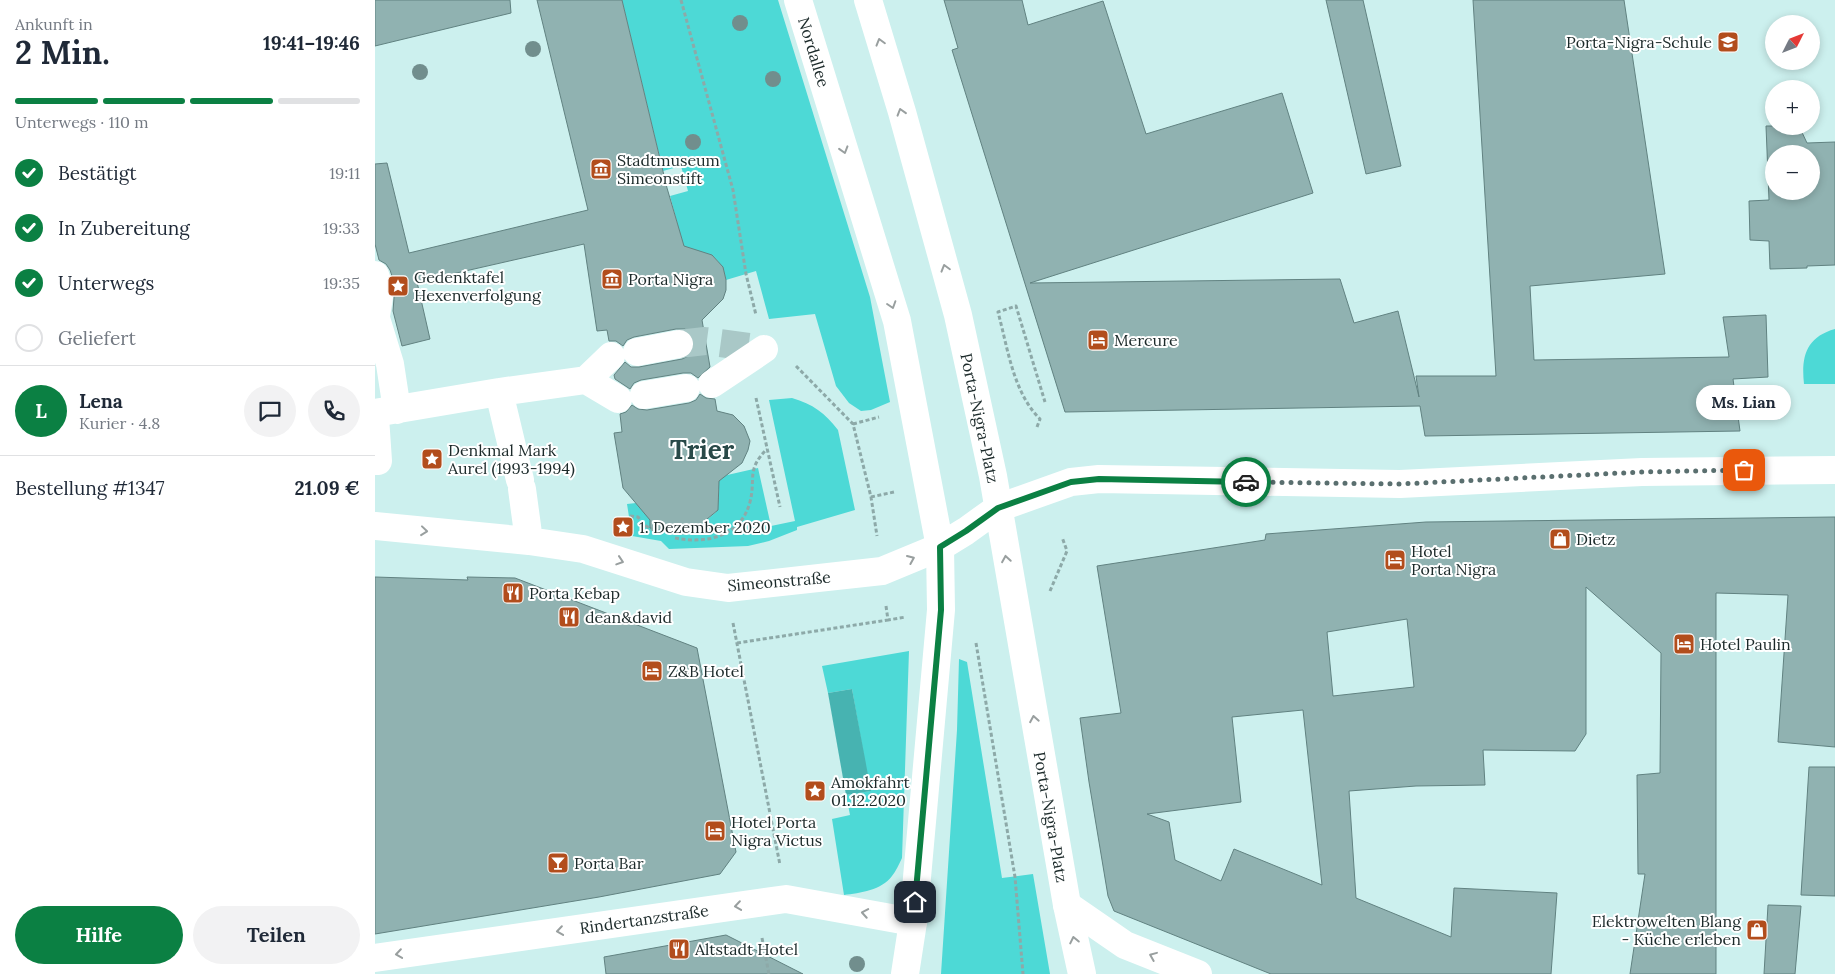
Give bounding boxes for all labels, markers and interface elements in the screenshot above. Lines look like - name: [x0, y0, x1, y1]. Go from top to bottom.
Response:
- text: Ankunft in: [15, 14, 93, 34]
- street label: Nordallee: [794, 15, 834, 90]
- north arrow: [1765, 15, 1820, 70]
- map controls: [1765, 15, 1820, 200]
- school or university icon: Porta-Nigra-Schule: [1716, 30, 1740, 54]
- text: 19:41–19:46: [263, 31, 360, 55]
- text: 2 Min.: [15, 32, 110, 73]
- place label: Porta-Nigra-Schule: [1566, 32, 1712, 52]
- one-way arrow: [876, 39, 886, 47]
- button: +: [1765, 80, 1820, 135]
- one-way arrow: [897, 108, 907, 117]
- text: Unterwegs · 110 m: [15, 112, 149, 132]
- one-way arrow: [839, 145, 849, 154]
- button: −: [1765, 145, 1820, 200]
- place label: Stadtmuseum Simeonstift: [617, 150, 720, 188]
- museum icon: Stadtmuseum Simeonstift: [589, 157, 613, 181]
- icon: check: [15, 159, 43, 187]
- text: Bestätigt: [58, 161, 137, 185]
- text: 19:11: [329, 163, 360, 183]
- icon: check: [15, 214, 43, 242]
- text: In Zubereitung: [58, 216, 190, 240]
- text: 19:33: [323, 218, 360, 238]
- one-way arrow: [941, 265, 951, 273]
- place label: Gedenktafel Hexenverfolgung: [414, 267, 542, 305]
- museum icon: Porta Nigra: [600, 267, 624, 291]
- icon: check: [15, 269, 43, 297]
- place label: Porta Nigra: [628, 269, 713, 289]
- text: Unterwegs: [58, 271, 154, 295]
- text: 19:35: [323, 273, 360, 293]
- place icon: Gedenktafel Hexenverfolgung: [386, 274, 410, 298]
- one-way arrow: [886, 301, 896, 309]
- text: Geliefert: [58, 326, 136, 350]
- hotel icon: Mercure: [1086, 328, 1110, 352]
- place label: Mercure: [1114, 330, 1178, 350]
- street label: Porta-Nigra-Platz: [956, 351, 1004, 485]
- button: chat: [244, 385, 296, 437]
- button: phone: [308, 385, 360, 437]
- callout: Ms. Lian: [1697, 385, 1791, 420]
- text: Lena: [79, 389, 123, 413]
- text: Ms. Lian: [1711, 392, 1776, 412]
- text: L: [35, 399, 47, 423]
- text: Kurier · 4.8: [79, 413, 160, 433]
- district label: Trier: [670, 433, 735, 466]
- place label: Denkmal Mark Aurel (1993-1994): [447, 440, 575, 479]
- place icon: Denkmal Mark Aurel (1993-1994): [420, 447, 444, 471]
- pin: [1723, 449, 1765, 491]
- icon: bag: [1730, 456, 1758, 484]
- courier: [1221, 457, 1271, 507]
- icon: car: [1232, 468, 1260, 496]
- text: Bestellung #1347: [15, 476, 165, 500]
- text: 21.09 €: [295, 476, 360, 500]
- place icon: 1. Dezember 2020: [611, 515, 635, 539]
- place label: 1. Dezember 2020: [639, 517, 771, 537]
- one-way arrow: [420, 525, 428, 536]
- shop icon: Dietz: [1548, 527, 1572, 551]
- place label: Dietz: [1576, 529, 1615, 549]
- place label: Hotel Porta Nigra: [1411, 541, 1496, 579]
- hotel icon: Hotel Porta Nigra: [1383, 548, 1407, 572]
- one-way arrow: [906, 554, 915, 565]
- one-way arrow: [1002, 555, 1012, 564]
- one-way arrow: [616, 556, 624, 566]
- street label: Simeonstraße: [726, 566, 832, 595]
- restaurant icon: Porta Kebap: [501, 581, 525, 605]
- place label: Porta Kebap: [529, 583, 620, 603]
- restaurant icon: dean&david: [557, 605, 581, 629]
- place label: dean&david: [585, 607, 673, 627]
- hotel icon: Hotel Paulin: [1672, 632, 1696, 656]
- place label: Hotel Paulin: [1700, 634, 1791, 654]
- hotel icon: Z&B Hotel: [640, 659, 664, 683]
- place label: Z&B Hotel: [668, 661, 744, 681]
- one-way arrow: [1030, 715, 1040, 724]
- street label: Porta-Nigra-Platz: [1030, 750, 1072, 884]
- place label: Amokfahrt 01.12.2020: [830, 772, 911, 810]
- place icon: Amokfahrt 01.12.2020: [803, 779, 827, 803]
- place label: Hotel Porta Nigra Victus: [731, 812, 822, 850]
- hotel icon: Hotel Porta Nigra Victus: [703, 819, 727, 843]
- bar icon: Porta Bar: [546, 851, 570, 875]
- place label: Porta Bar: [574, 853, 644, 873]
- pin: [894, 881, 936, 923]
- icon: home: [901, 888, 929, 916]
- street label: Rindertanzstraße: [578, 900, 710, 938]
- one-way arrow: [734, 900, 742, 910]
- button: Hilfe: [15, 906, 183, 964]
- button: Teilen: [193, 906, 360, 964]
- one-way arrow: [860, 908, 869, 918]
- place label: Elektrowelten Blang - Küche erleben: [1592, 911, 1742, 949]
- shop icon: Elektrowelten Blang - Küche erleben: [1745, 918, 1769, 942]
- one-way arrow: [555, 925, 563, 936]
- one-way arrow: [1069, 935, 1080, 944]
- restaurant icon: Altstadt Hotel: [667, 937, 691, 961]
- place label: Altstadt Hotel: [694, 939, 798, 959]
- one-way arrow: [395, 949, 403, 959]
- one-way arrow: [1149, 952, 1158, 962]

